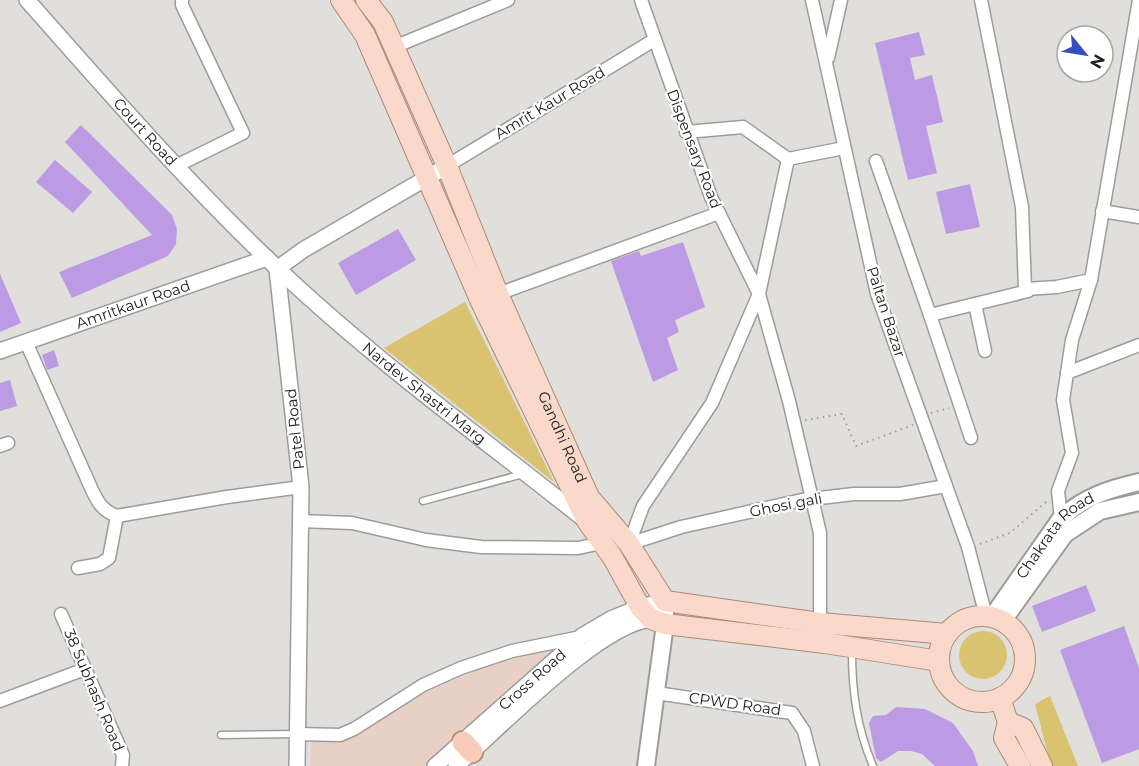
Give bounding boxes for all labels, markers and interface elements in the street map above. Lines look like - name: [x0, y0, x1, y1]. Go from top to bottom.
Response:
- north arrow: [1055, 24, 1115, 84]
- text: N: [1086, 51, 1109, 72]
- street label: Amrit Kaur Road: [491, 62, 608, 143]
- street label: Dispensary Road: [663, 86, 726, 211]
- street label: Court Road: [110, 94, 181, 170]
- street label: Paltan Bazar: [863, 264, 910, 360]
- street label: Amritkaur Road: [73, 276, 193, 333]
- street label: Nardev Shastri Marg: [359, 338, 490, 448]
- street label: Patel Road: [281, 388, 308, 471]
- street label: Gandhi Road: [534, 388, 591, 486]
- street label: Ghosi gali: [748, 488, 824, 521]
- street label: Chakrata Road: [1012, 488, 1097, 582]
- street label: 38 Subhash Road: [60, 626, 129, 754]
- street label: Cross Road: [494, 645, 570, 714]
- street label: CPWD Road: [688, 688, 783, 719]

